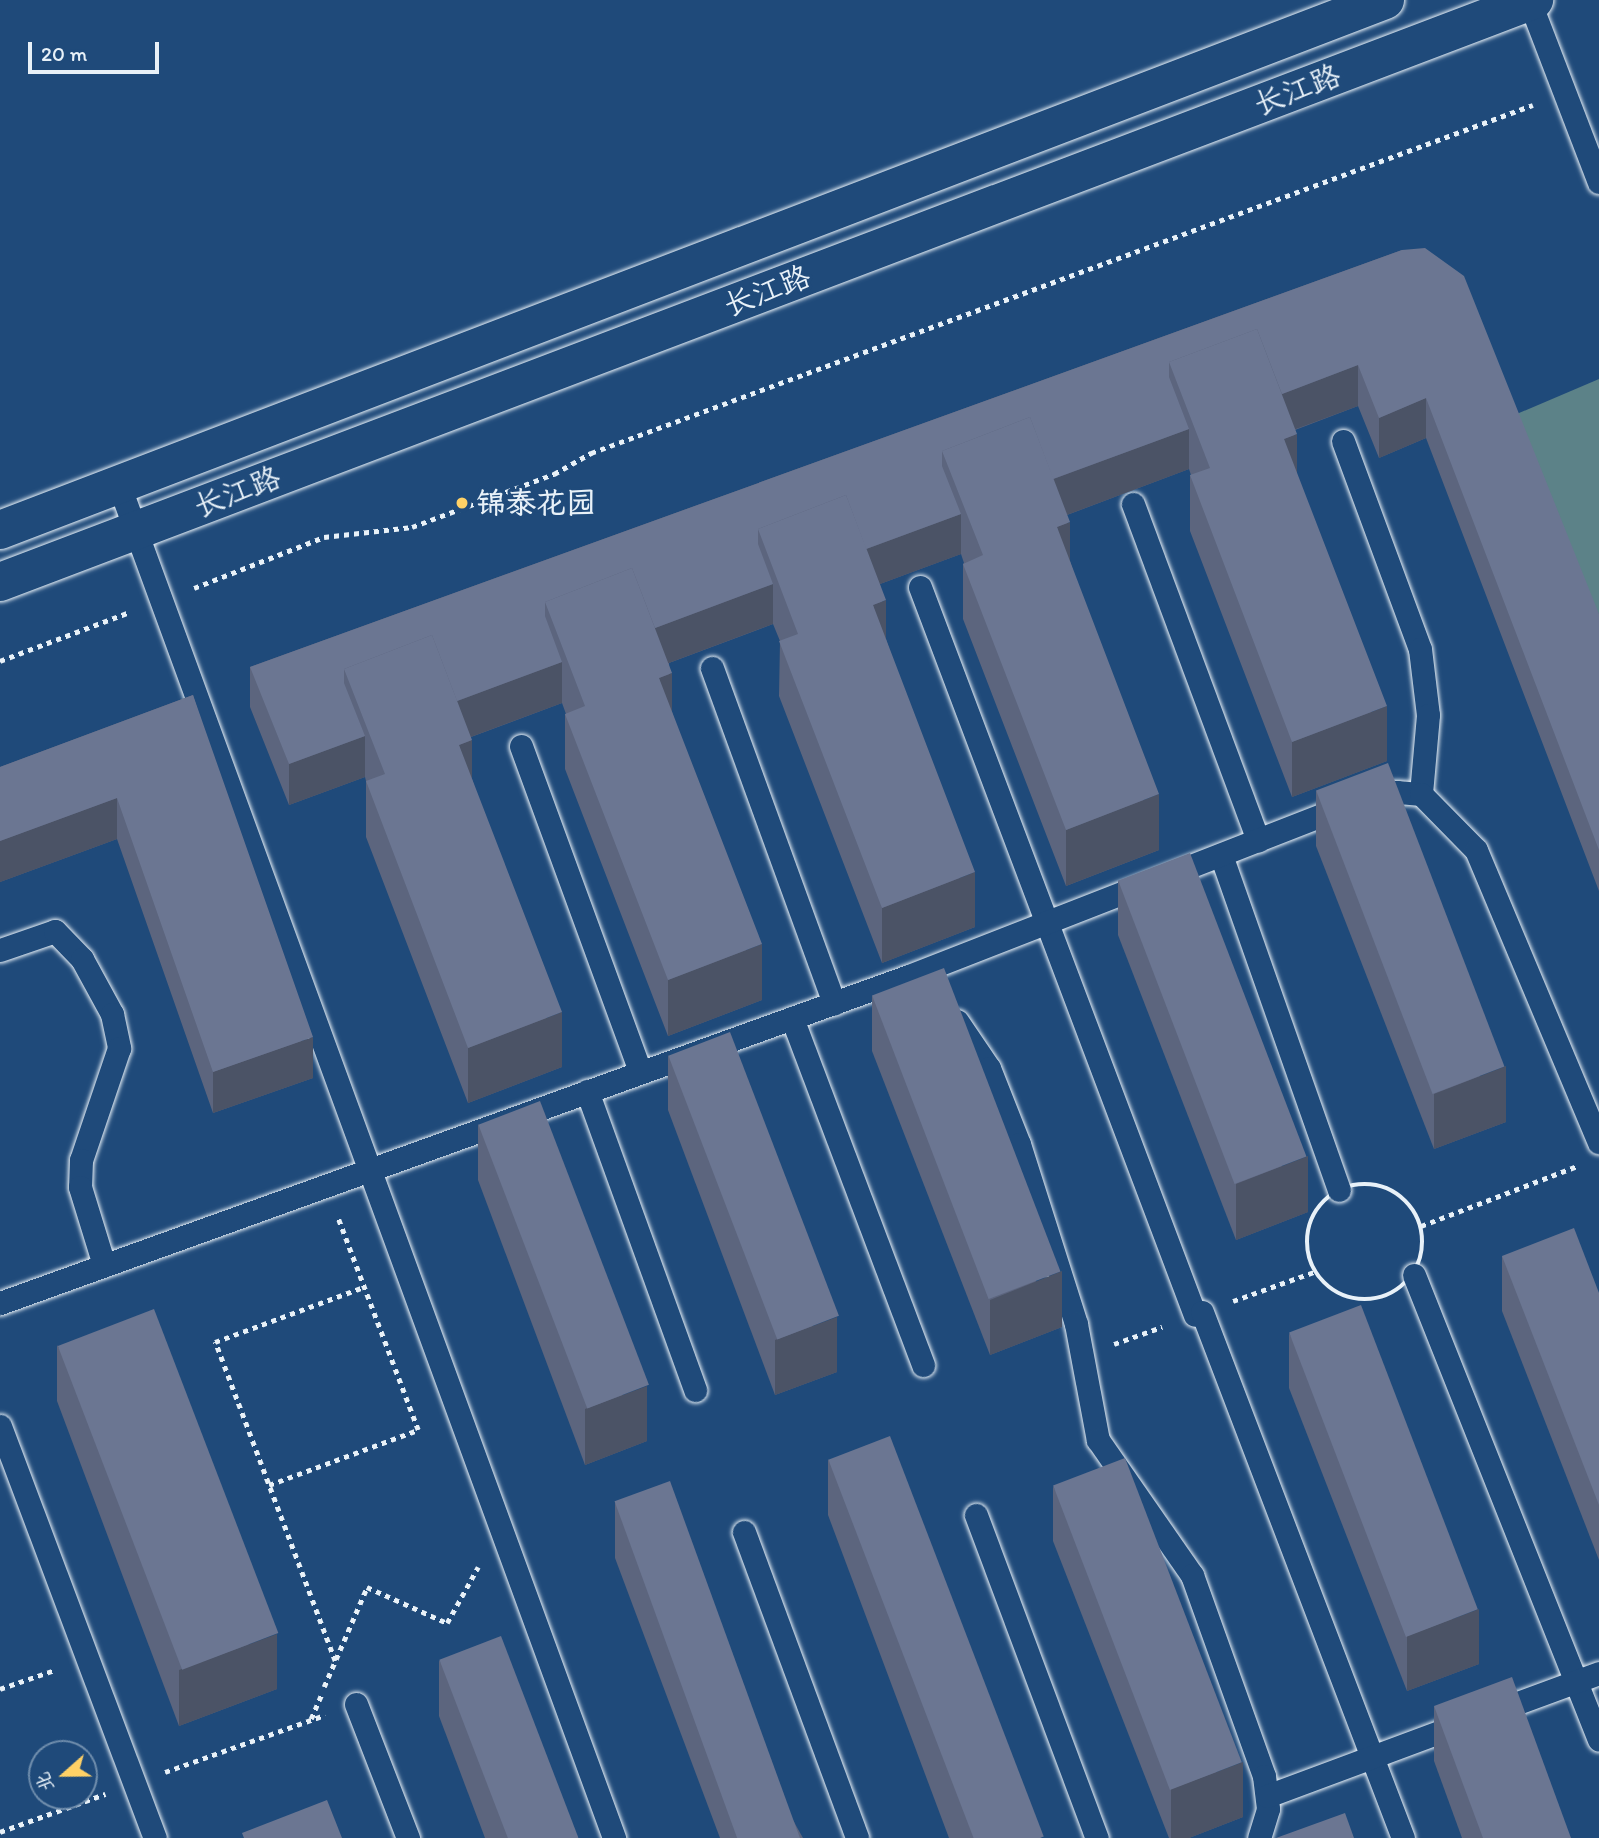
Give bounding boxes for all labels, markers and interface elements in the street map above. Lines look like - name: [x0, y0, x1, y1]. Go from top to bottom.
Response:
- scale bar: [32, 28, 163, 72]
- text: 20 m: [41, 41, 87, 66]
- street label: 长江路: [1249, 57, 1345, 123]
- street label: 长江路: [719, 258, 815, 324]
- street label: 长江路: [189, 459, 285, 525]
- place label: 锦泰花园: [476, 485, 596, 521]
- marker: 锦泰花园: [454, 495, 470, 511]
- north arrow: [28, 1740, 98, 1810]
- text: 北: [31, 1769, 59, 1795]

